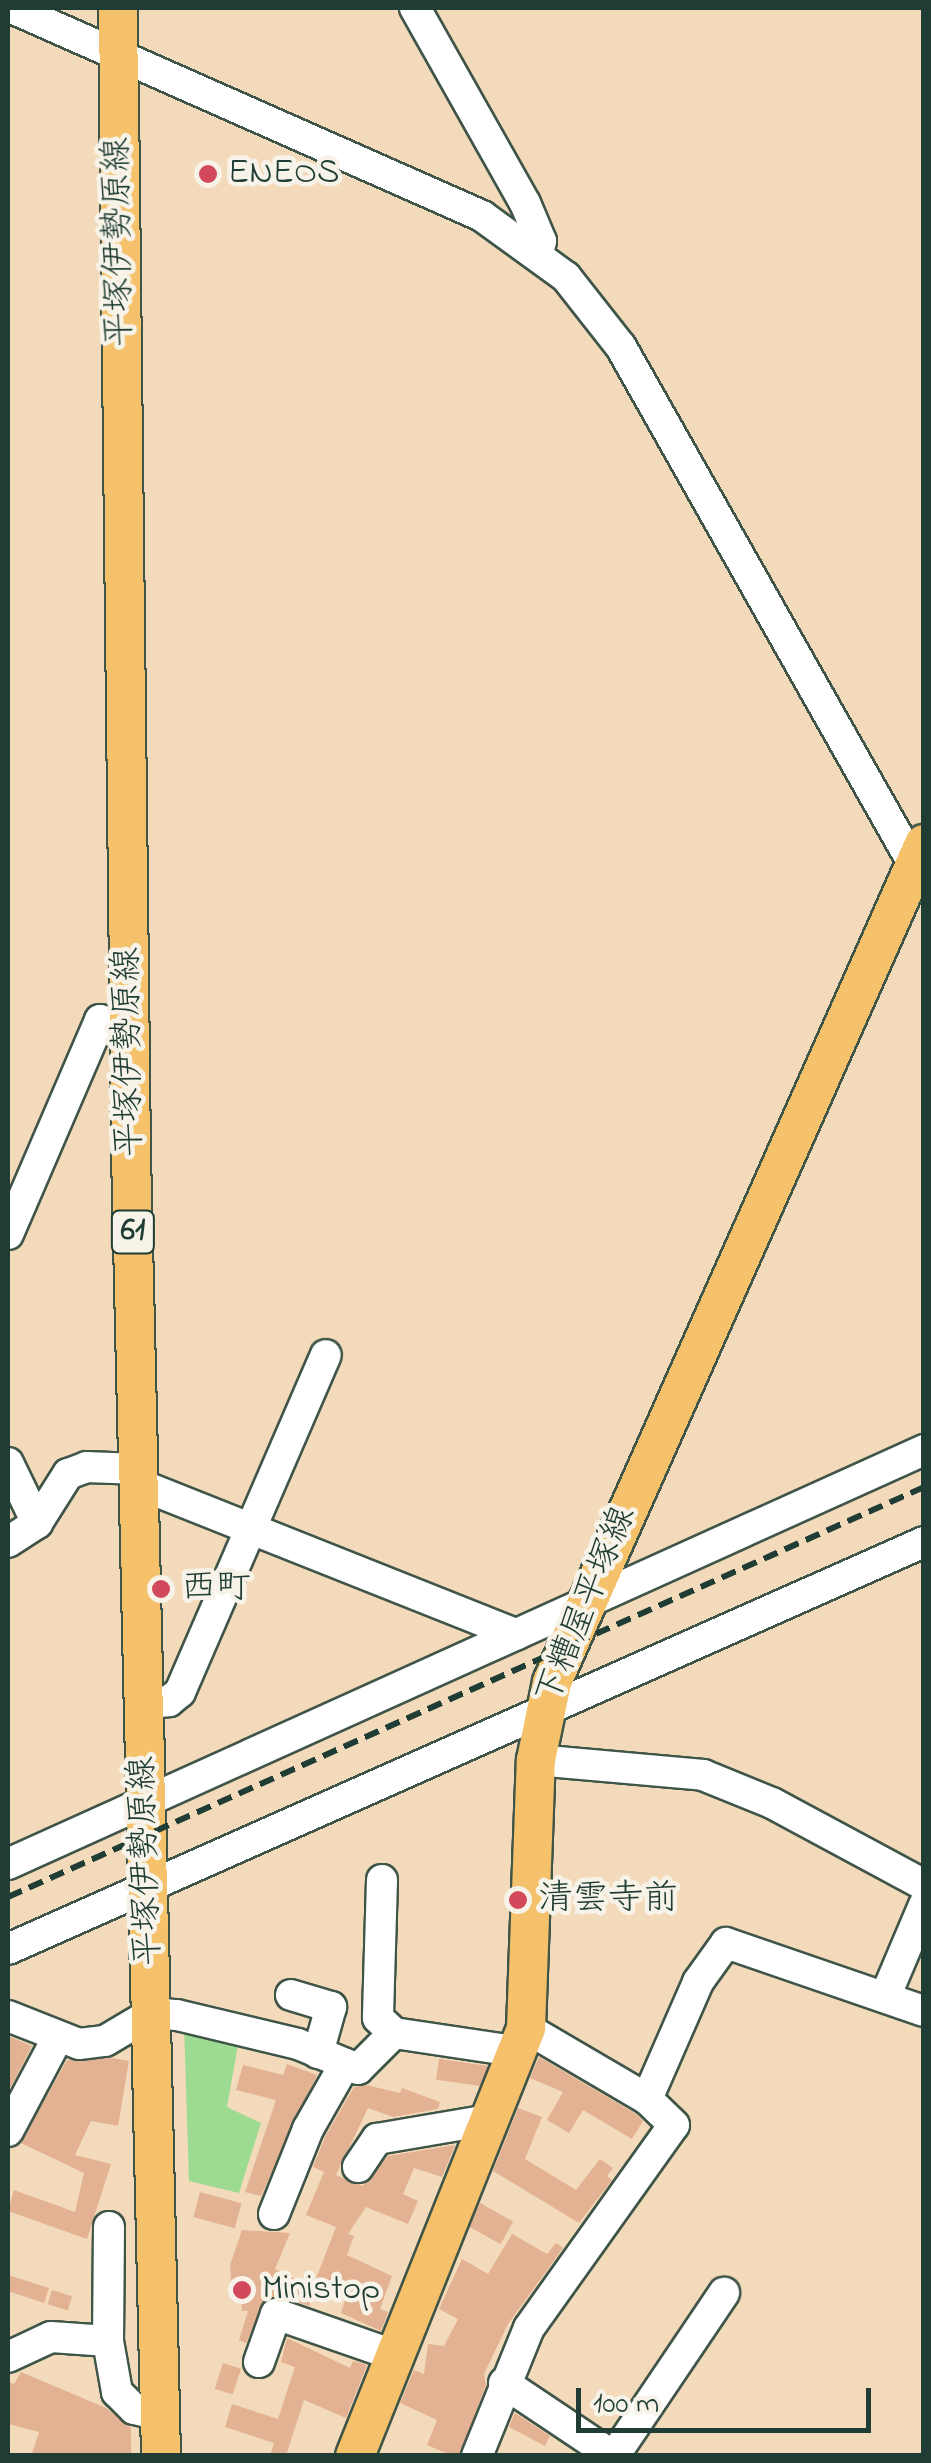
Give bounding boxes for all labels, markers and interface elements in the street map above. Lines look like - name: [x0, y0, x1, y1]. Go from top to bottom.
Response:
- street label: 平塚伊勢原線: [97, 137, 143, 347]
- place label: ENEOS: [228, 153, 340, 195]
- marker: ENEOS: [197, 163, 219, 185]
- street label: 平塚伊勢原線: [107, 947, 153, 1157]
- road number: 61: [110, 1205, 156, 1259]
- street label: 下糟屋平塚線: [528, 1501, 646, 1711]
- place label: 西町: [181, 1568, 251, 1610]
- marker: 西町: [150, 1578, 172, 1600]
- street label: 平塚伊勢原線: [122, 1755, 172, 1967]
- place label: 清雲寺前: [538, 1879, 678, 1921]
- marker: 清雲寺前: [507, 1889, 529, 1911]
- place label: Ministop: [262, 2269, 380, 2311]
- marker: Ministop: [231, 2279, 253, 2301]
- scale bar: [581, 2368, 876, 2430]
- text: 100 m: [593, 2383, 659, 2427]

